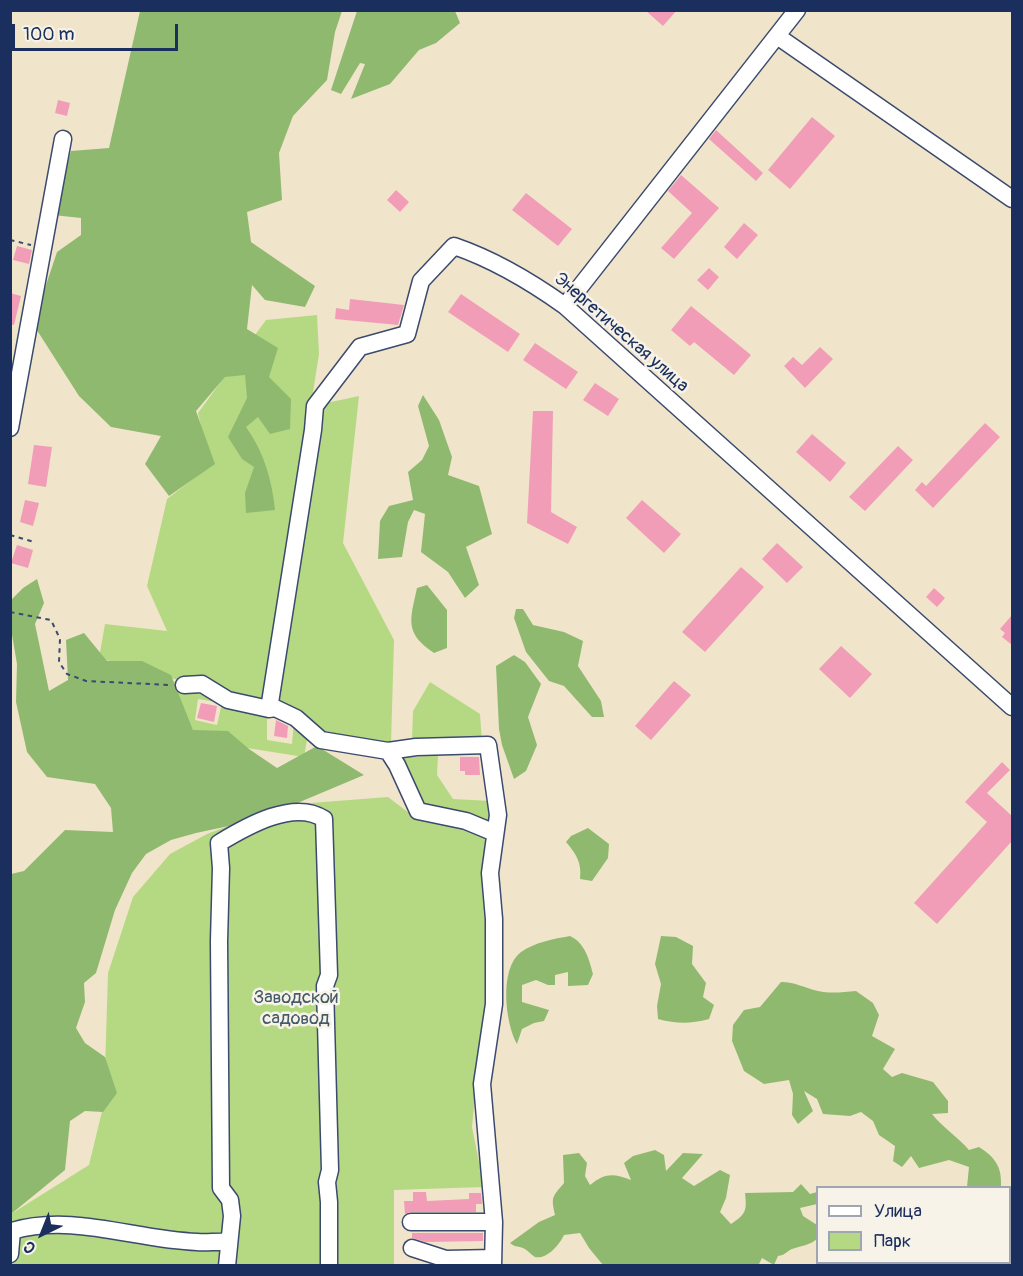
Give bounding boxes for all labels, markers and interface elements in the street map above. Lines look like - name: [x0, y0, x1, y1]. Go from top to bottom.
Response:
- scale bar: [15, 12, 182, 50]
- text: 100 m: [23, 23, 75, 46]
- street label: Энергетическая улица: [549, 269, 693, 397]
- park label: Заводской садовод: [253, 987, 339, 1030]
- legend: [816, 1186, 1011, 1264]
- text: Улица: [874, 1200, 922, 1223]
- north arrow: [12, 1204, 72, 1264]
- text: Парк: [874, 1230, 911, 1253]
- text: С: [19, 1236, 40, 1258]

